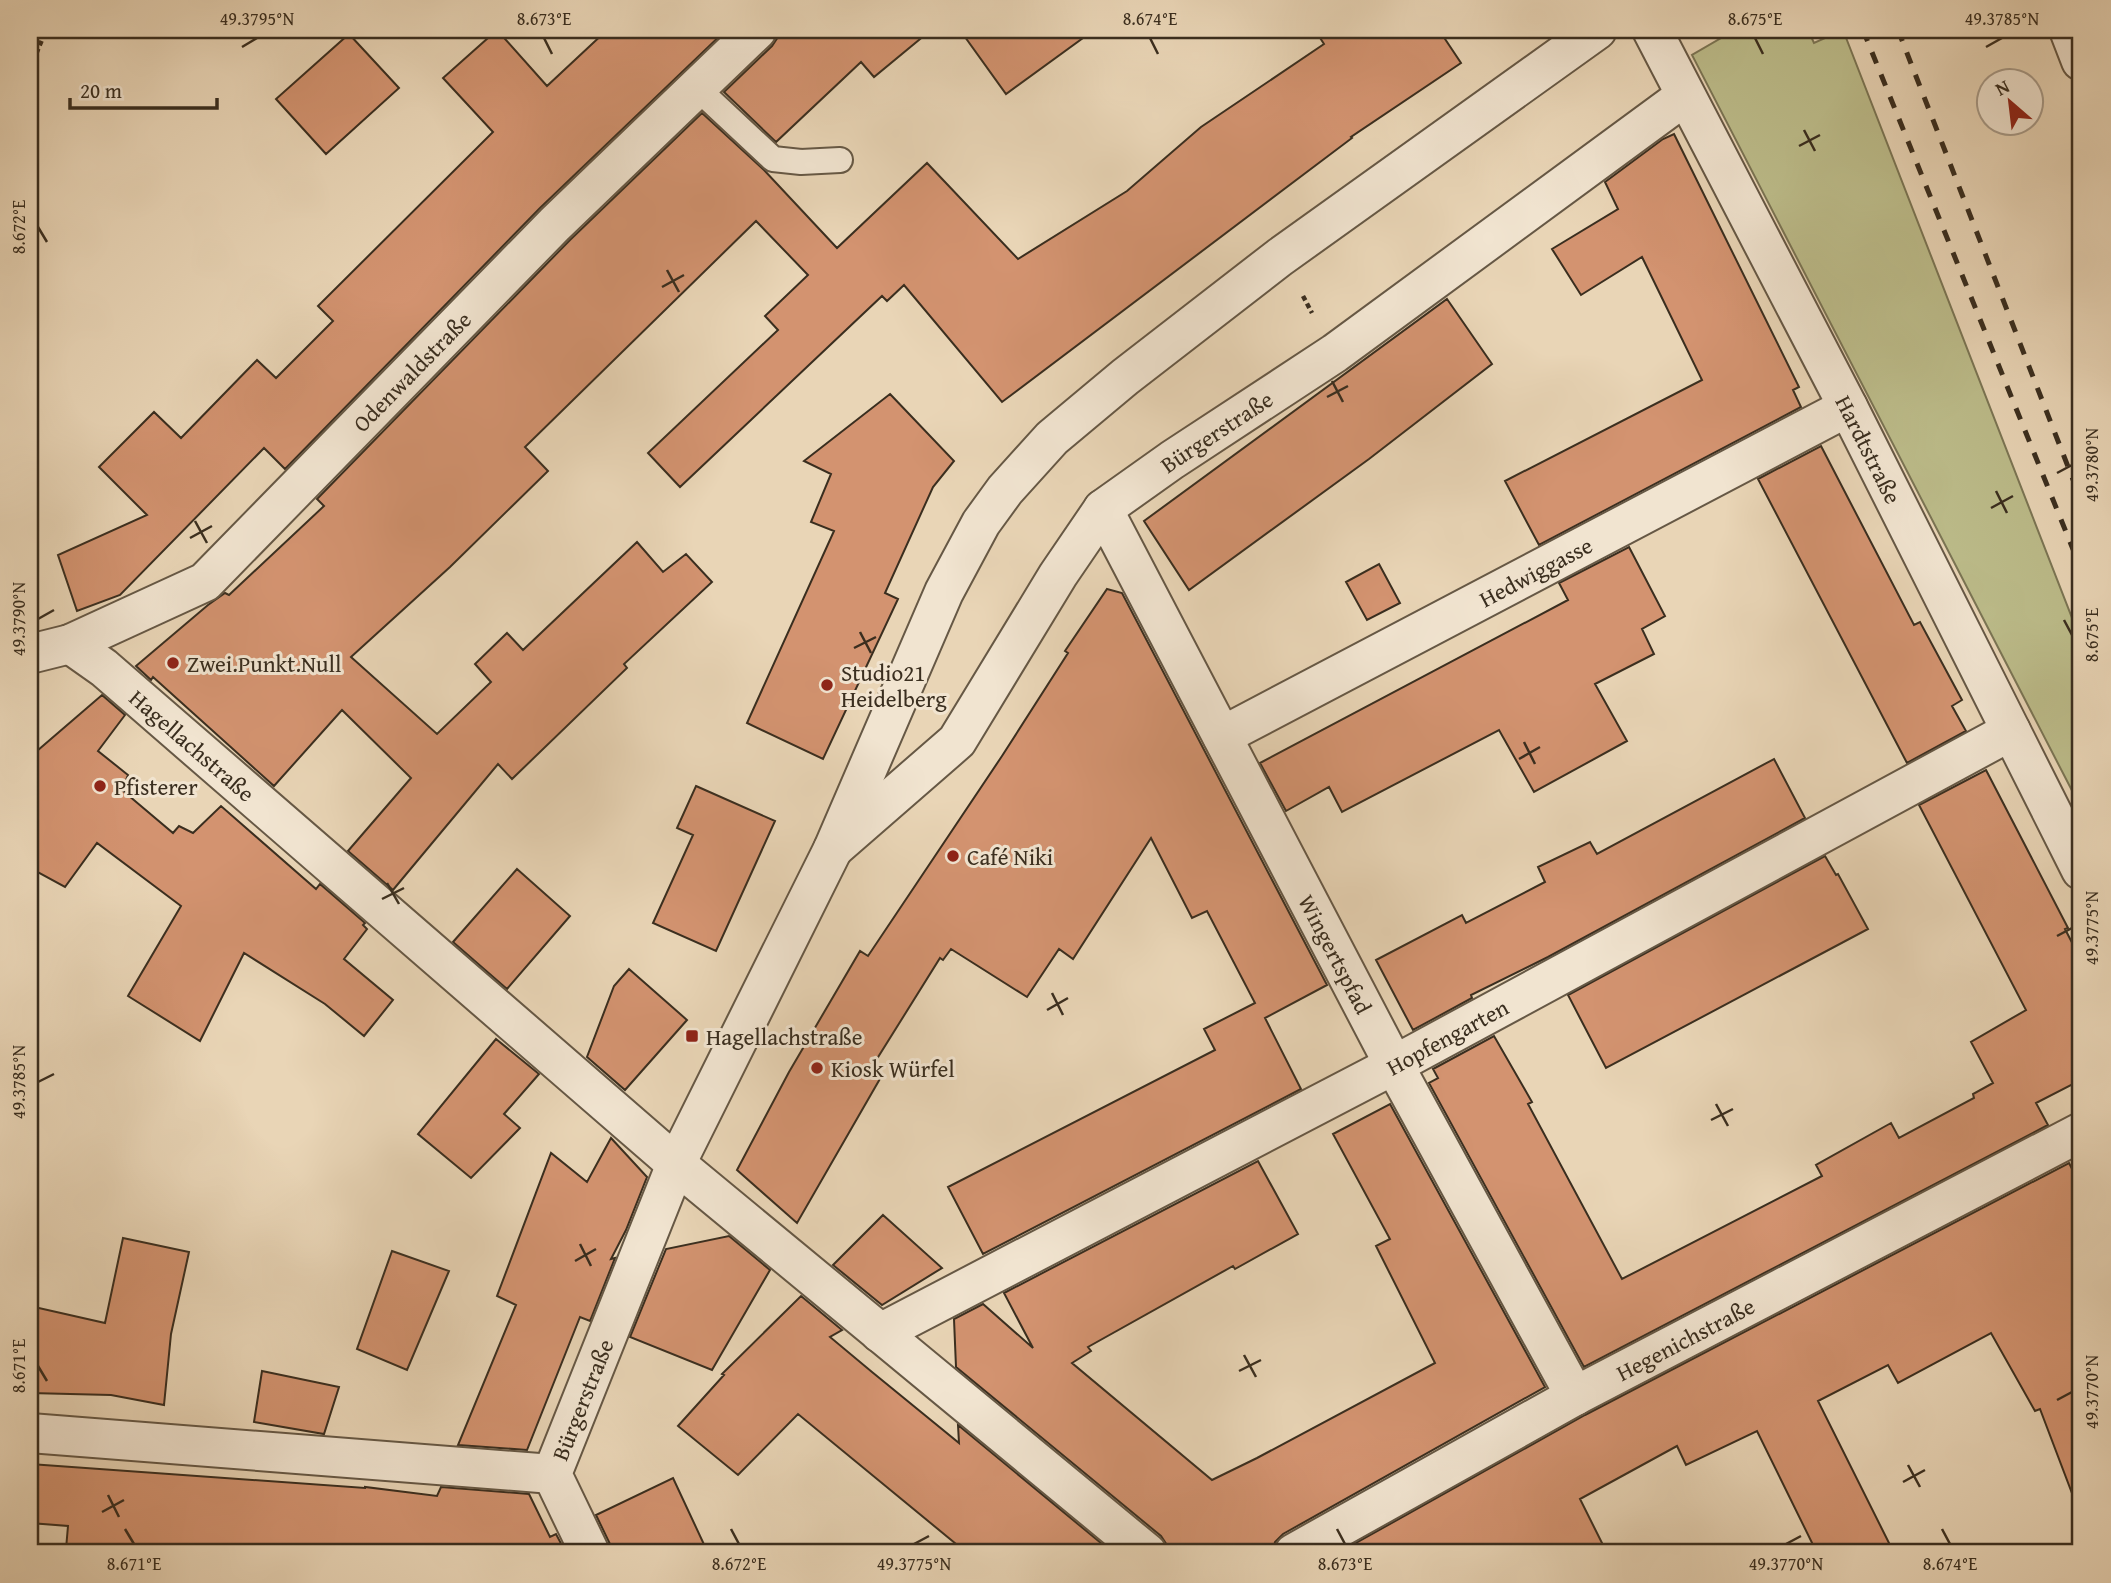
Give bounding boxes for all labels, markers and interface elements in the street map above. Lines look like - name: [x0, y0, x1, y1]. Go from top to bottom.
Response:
- text: 49.3795°N: [220, 5, 295, 32]
- text: 8.673°E: [517, 5, 571, 32]
- text: 8.674°E: [1123, 5, 1177, 32]
- text: 8.675°E: [1728, 5, 1782, 32]
- text: 49.3785°N: [1965, 5, 2040, 32]
- scale bar: [70, 66, 217, 110]
- north arrow: [1974, 66, 2044, 136]
- text: N: [1990, 72, 2014, 102]
- text: 20 m: [80, 75, 122, 106]
- text: 8.672°E: [5, 200, 32, 254]
- street label: Odenwaldstraße: [345, 303, 478, 439]
- street label: Bürgerstraße: [1153, 382, 1279, 480]
- street label: Hardtstraße: [1828, 389, 1910, 509]
- text: 49.3780°N: [2078, 427, 2105, 502]
- street label: Hedwiggasse: [1473, 528, 1598, 615]
- text: 49.3790°N: [5, 581, 32, 656]
- text: 8.675°E: [2078, 608, 2105, 662]
- place label: Zwei.Punkt.Null: [187, 647, 341, 680]
- marker: Zwei.Punkt.Null: [165, 655, 181, 671]
- place label: Studio21 Heidelberg: [841, 656, 947, 715]
- marker: Studio21 Heidelberg: [819, 677, 835, 693]
- street label: Hagellachstraße: [123, 681, 263, 809]
- place label: Pfisterer: [114, 770, 198, 803]
- marker: Pfisterer: [92, 778, 108, 794]
- place label: Café Niki: [967, 840, 1053, 873]
- marker: Café Niki: [945, 848, 961, 864]
- street label: Wingertspfad: [1291, 888, 1381, 1020]
- text: 49.3775°N: [2078, 890, 2105, 965]
- street label: Hopfengarten: [1380, 990, 1514, 1083]
- place label: Hagellachstraße: [706, 1020, 863, 1053]
- marker: Hagellachstraße: [684, 1028, 700, 1044]
- text: 49.3785°N: [5, 1044, 32, 1119]
- place label: Kiosk Würfel: [831, 1052, 955, 1085]
- marker: Kiosk Würfel: [809, 1060, 825, 1076]
- street label: Hegenichstraße: [1610, 1289, 1760, 1388]
- street label: Bürgerstraße: [543, 1334, 621, 1465]
- text: 8.671°E: [5, 1339, 32, 1393]
- text: 49.3770°N: [2078, 1354, 2105, 1429]
- text: 8.671°E: [107, 1550, 161, 1577]
- text: 8.672°E: [712, 1550, 766, 1577]
- text: 49.3775°N: [877, 1550, 952, 1577]
- text: 8.673°E: [1318, 1550, 1372, 1577]
- text: 49.3770°N: [1749, 1550, 1824, 1577]
- text: 8.674°E: [1923, 1550, 1977, 1577]

